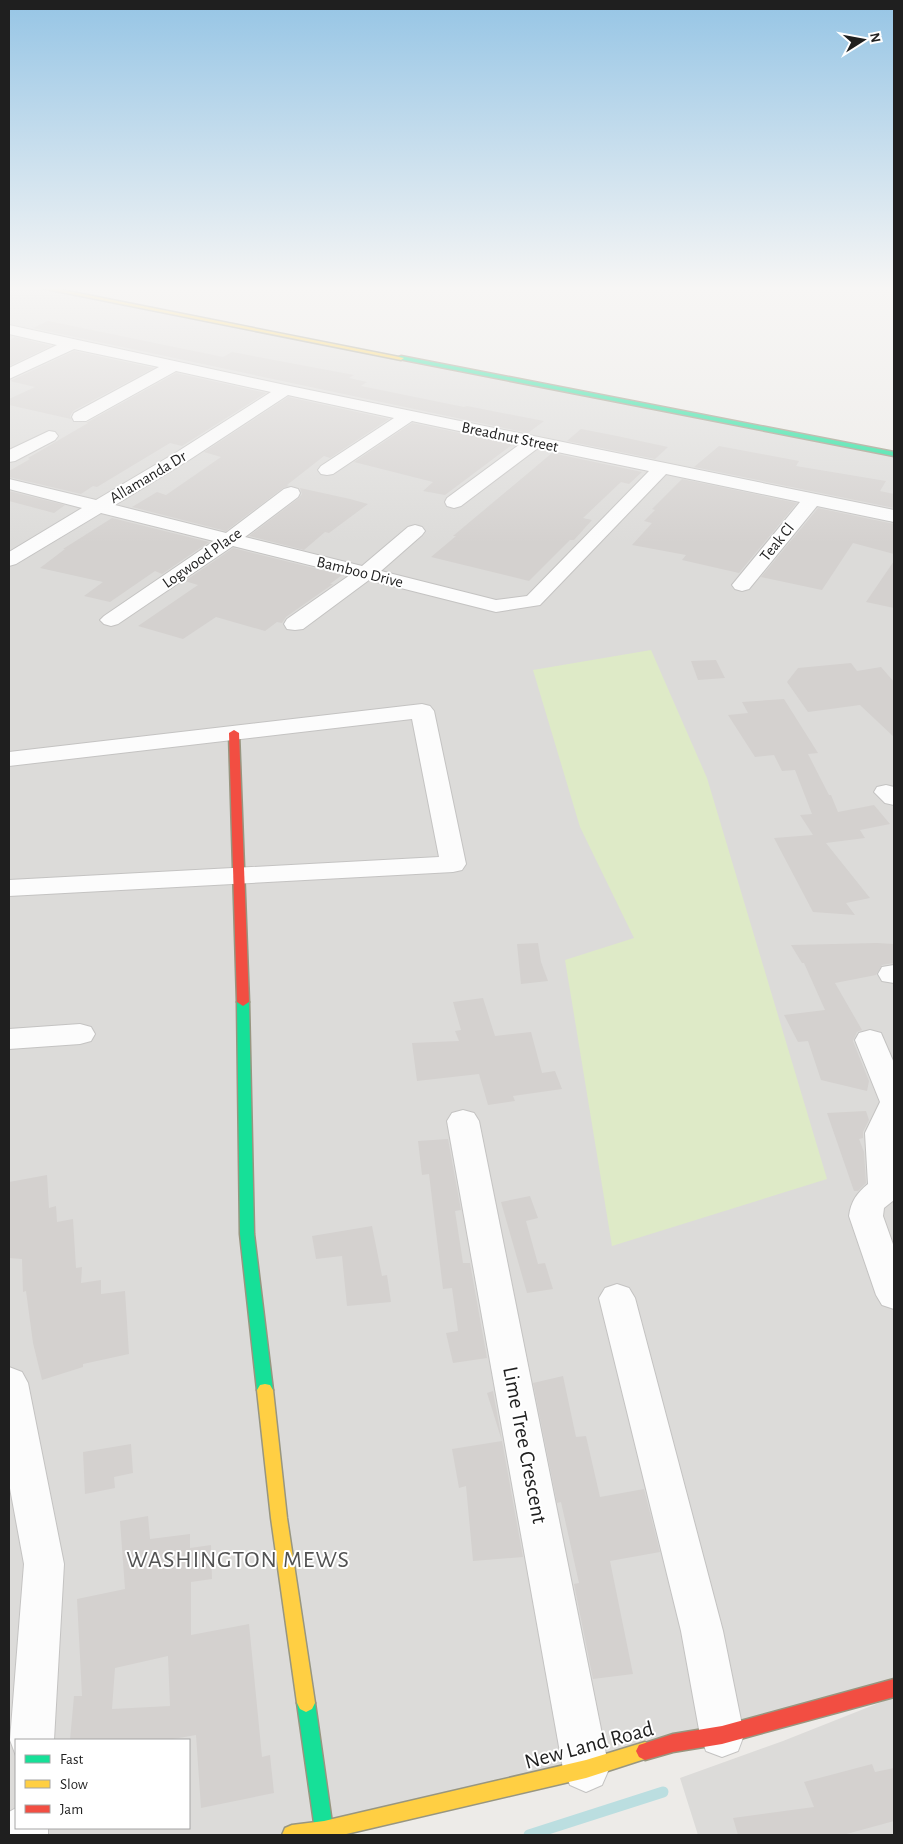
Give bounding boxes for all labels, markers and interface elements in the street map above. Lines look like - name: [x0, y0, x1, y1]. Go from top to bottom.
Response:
- north arrow: [838, 15, 888, 65]
- text: N: [867, 32, 883, 44]
- street label: Breadnut Street: [460, 419, 560, 455]
- street label: Allamanda Dr: [107, 447, 190, 506]
- street label: Teak Cl: [757, 520, 797, 564]
- street label: Logwood Place: [160, 525, 244, 591]
- street label: Bamboo Drive: [315, 554, 405, 590]
- street label: Lime Tree Crescent: [499, 1365, 551, 1525]
- district label: WASHINGTON MEWS: [126, 1548, 350, 1572]
- street label: New Land Road: [522, 1717, 656, 1773]
- legend: [15, 1739, 190, 1829]
- text: Fast: [60, 1752, 84, 1767]
- text: Slow: [60, 1777, 88, 1792]
- text: Jam: [60, 1802, 83, 1817]

